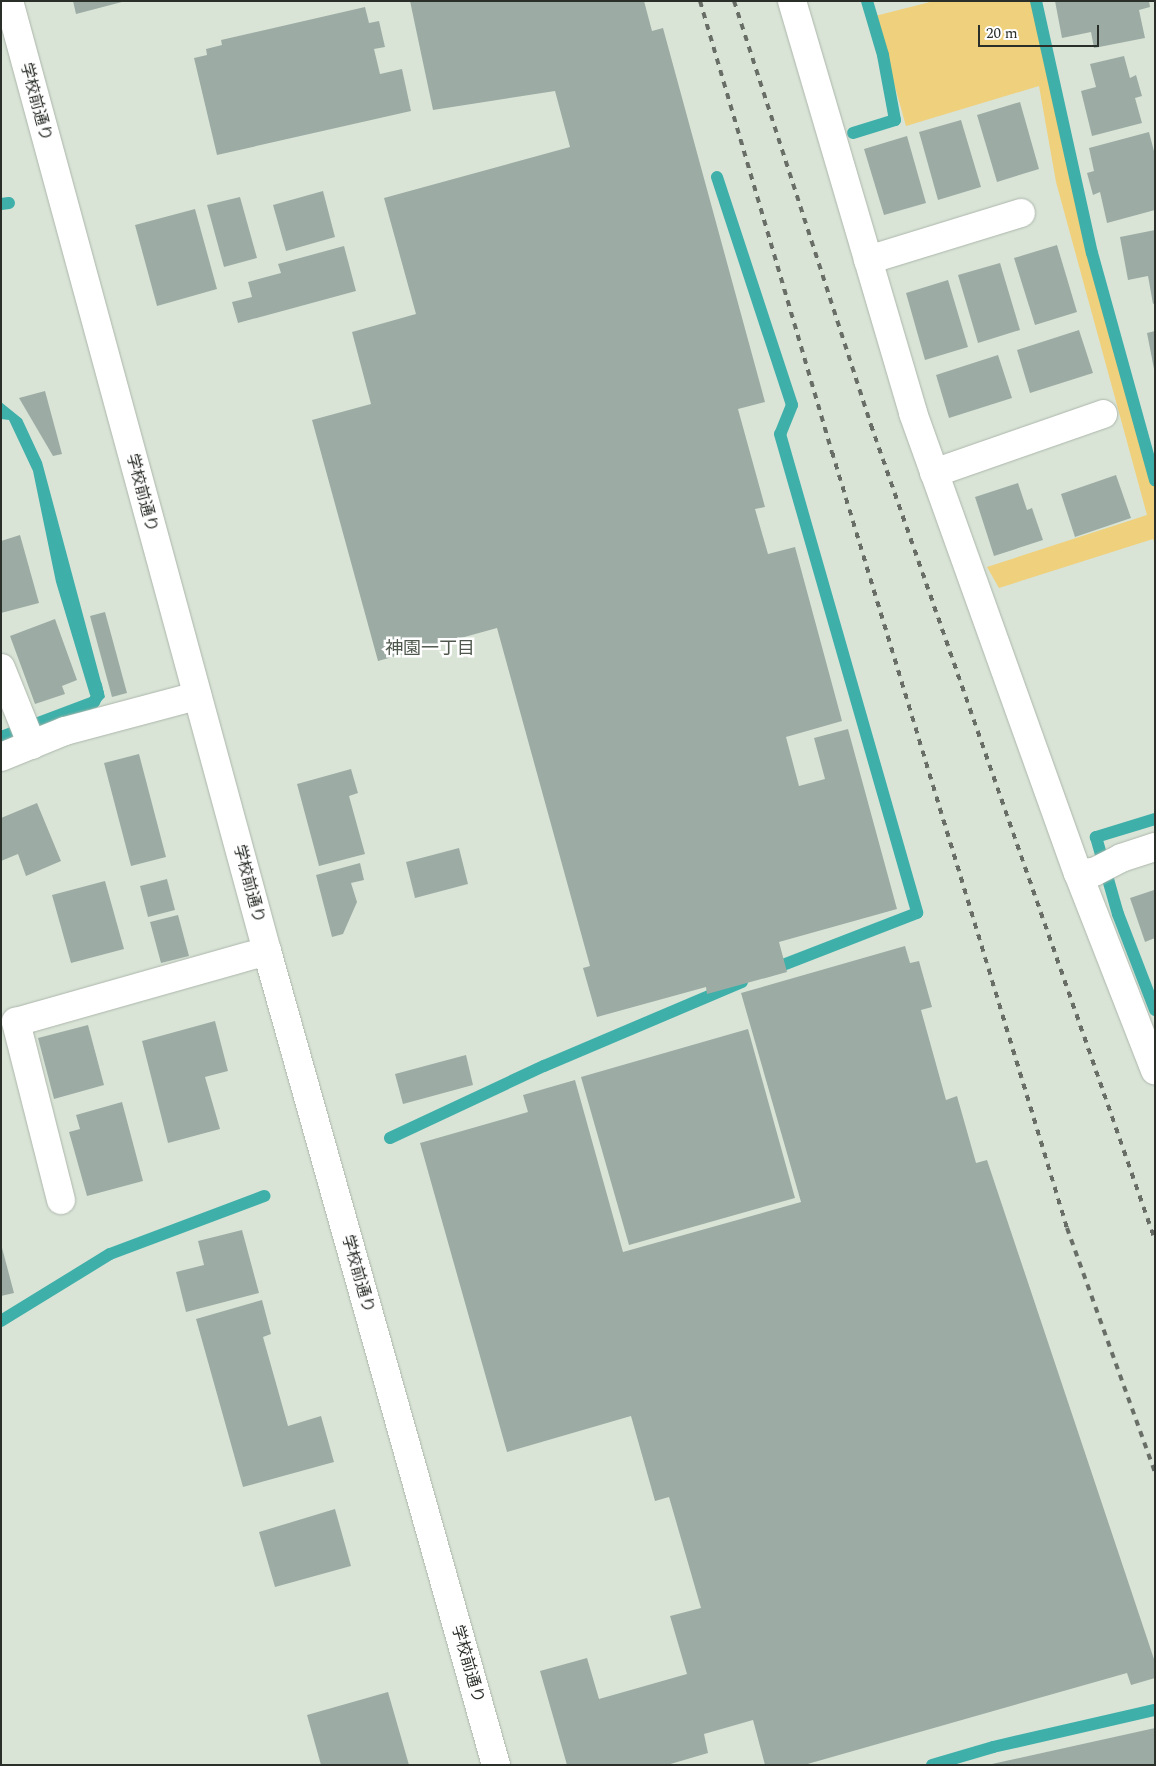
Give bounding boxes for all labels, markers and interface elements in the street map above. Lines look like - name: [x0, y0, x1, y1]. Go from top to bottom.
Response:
- scale bar: [981, 15, 1102, 47]
- text: 20 m: [986, 22, 1018, 45]
- street label: 学校前通り: [16, 61, 56, 143]
- street label: 学校前通り: [122, 452, 162, 534]
- district label: 神園一丁目: [385, 638, 475, 660]
- street label: 学校前通り: [229, 843, 269, 925]
- street label: 学校前通り: [338, 1233, 378, 1315]
- street label: 学校前通り: [448, 1623, 488, 1705]

